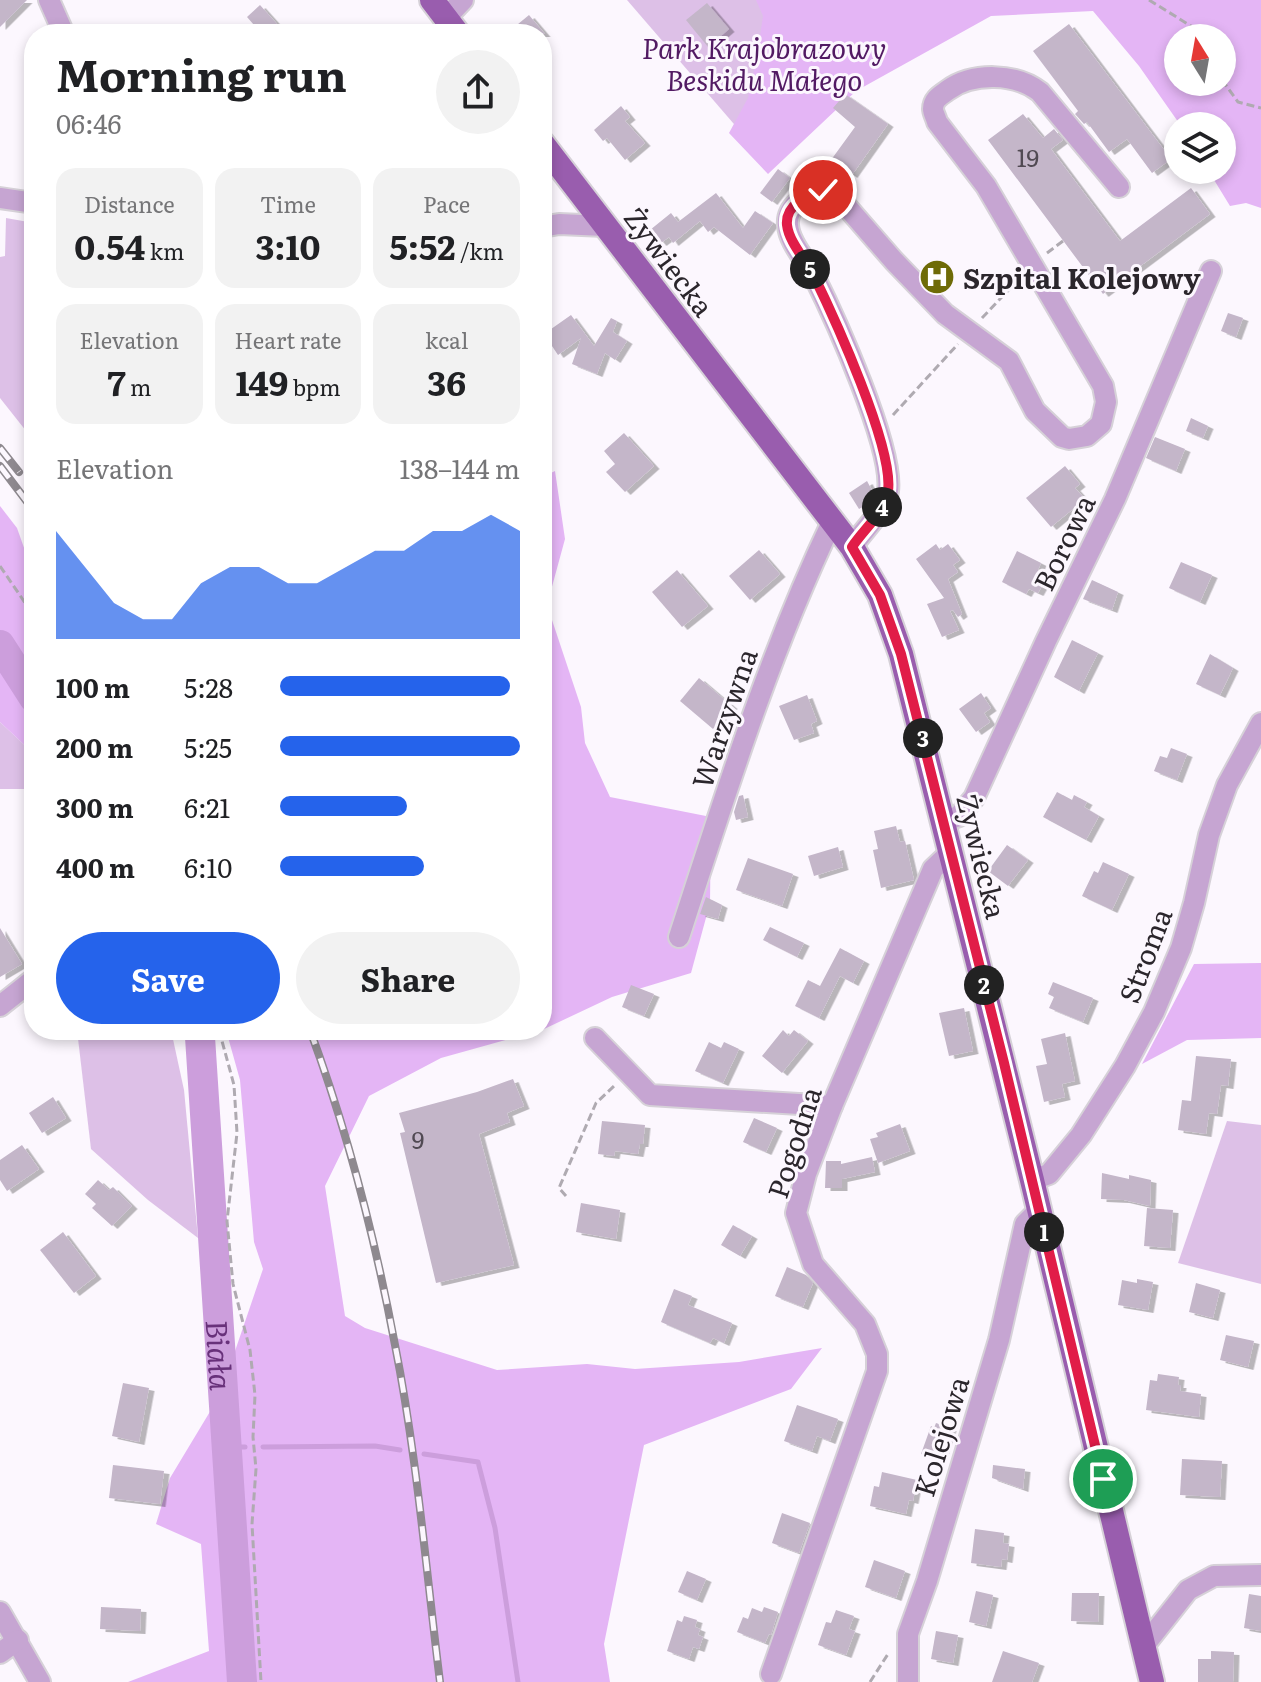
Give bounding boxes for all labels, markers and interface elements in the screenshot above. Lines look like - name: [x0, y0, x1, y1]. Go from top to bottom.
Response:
- north arrow: [1164, 24, 1236, 96]
- map controls: [1164, 24, 1236, 184]
- park label: Park Krajobrazowy Beskidu Małego: [642, 26, 886, 100]
- text: Morning run: [56, 40, 347, 106]
- button: share: [436, 50, 520, 134]
- text: 06:46: [56, 103, 121, 142]
- button: layers: [1164, 112, 1236, 184]
- house number: 19: [1017, 139, 1039, 174]
- pin: [789, 156, 857, 224]
- icon: check: [801, 168, 845, 212]
- text: Distance: [84, 187, 175, 220]
- text: Time: [260, 187, 316, 220]
- text: Pace: [423, 187, 470, 220]
- street label: Żywiecka: [615, 198, 725, 324]
- text: 0.54: [74, 220, 145, 270]
- text: 3:10: [255, 220, 321, 270]
- text: 5:52: [389, 220, 455, 270]
- text: km: [145, 234, 184, 267]
- text: /km: [455, 234, 504, 267]
- pin: 5: [790, 249, 830, 289]
- text: 5: [804, 252, 816, 285]
- place label: Szpital Kolejowy: [963, 256, 1201, 298]
- hospital icon: Szpital Kolejowy: [918, 258, 956, 296]
- text: Elevation: [80, 323, 179, 356]
- text: Heart rate: [235, 323, 341, 356]
- text: kcal: [425, 323, 468, 356]
- text: 7: [107, 356, 126, 406]
- text: 149: [235, 356, 288, 406]
- text: 36: [427, 356, 466, 406]
- text: m: [126, 370, 151, 403]
- text: bpm: [288, 370, 341, 403]
- text: Elevation: [56, 448, 174, 487]
- text: 138–144 m: [399, 448, 520, 487]
- pin: 4: [862, 487, 902, 527]
- street label: Borowa: [1022, 487, 1104, 597]
- text: 4: [875, 490, 889, 523]
- street label: Warzywna: [679, 642, 767, 794]
- text: 100 m: [56, 667, 130, 706]
- text: 5:28: [184, 667, 233, 706]
- pin: 3: [903, 718, 943, 758]
- text: 3: [917, 721, 929, 754]
- text: 200 m: [56, 727, 133, 766]
- text: 5:25: [184, 727, 232, 766]
- text: 300 m: [56, 787, 134, 826]
- text: 6:21: [184, 787, 230, 826]
- street label: Żywiecka: [947, 789, 1019, 923]
- text: 400 m: [56, 847, 135, 886]
- text: 6:10: [184, 847, 232, 886]
- street label: Stroma: [1107, 901, 1181, 1009]
- button: Save: [56, 932, 280, 1024]
- button: Share: [296, 932, 520, 1024]
- pin: 2: [964, 965, 1004, 1005]
- text: 2: [978, 968, 990, 1001]
- street label: Pogodna: [755, 1081, 831, 1203]
- house number: 9: [412, 1121, 424, 1156]
- pin: 1: [1024, 1212, 1064, 1252]
- text: 1: [1039, 1215, 1049, 1248]
- water label: Biała: [196, 1318, 245, 1392]
- street label: Kolejowa: [902, 1371, 978, 1501]
- pin: [1069, 1445, 1137, 1513]
- icon: arrive: [1081, 1457, 1125, 1501]

